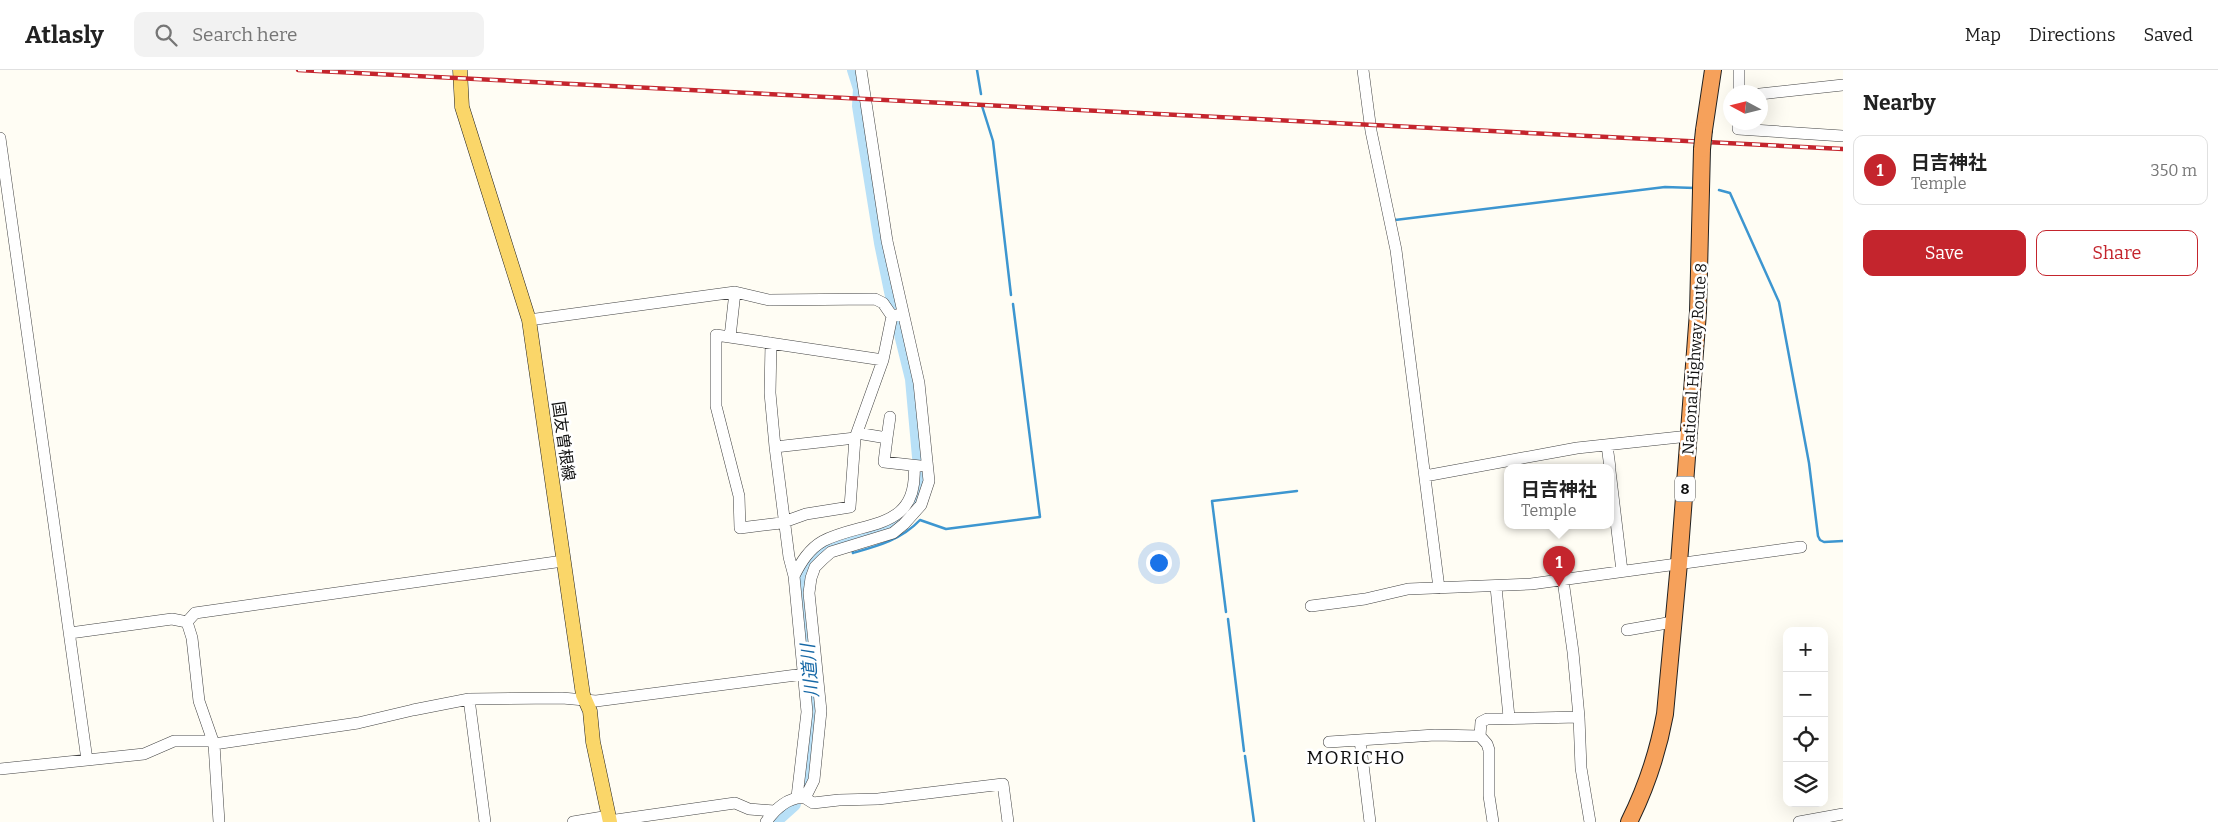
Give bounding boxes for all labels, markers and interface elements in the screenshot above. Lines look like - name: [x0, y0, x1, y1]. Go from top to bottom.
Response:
- search box: [134, 12, 484, 57]
- text: Atlasly: [25, 21, 104, 49]
- icon: search: [152, 21, 180, 49]
- text: Search here: [192, 23, 297, 46]
- text: Map: [1965, 24, 2001, 46]
- text: Directions: [2029, 24, 2116, 46]
- text: Saved: [2144, 24, 2193, 46]
- north arrow: [1723, 85, 1768, 130]
- text: Nearby: [1863, 90, 1936, 116]
- text: 日吉神社: [1911, 151, 1987, 174]
- text: 1: [1877, 161, 1883, 180]
- text: 350 m: [2151, 161, 2197, 180]
- text: Temple: [1911, 174, 1966, 193]
- button: Save: [1863, 230, 2026, 276]
- button: Share: [2036, 230, 2198, 276]
- street label: National Highway Route 8: [1678, 262, 1711, 456]
- street label: 国友曽根線: [549, 400, 578, 482]
- popup: [1504, 464, 1614, 529]
- road number: 8: [1675, 476, 1695, 502]
- text: 日吉神社: [1521, 478, 1597, 501]
- text: Temple: [1521, 501, 1576, 520]
- pin: 1: [1543, 546, 1575, 587]
- your location: [1146, 550, 1172, 576]
- map controls: [1783, 627, 1828, 807]
- button: +: [1783, 627, 1828, 672]
- water label: 川道川: [797, 641, 823, 699]
- button: −: [1783, 672, 1828, 717]
- button: locate: [1783, 717, 1828, 762]
- district label: MORICHO: [1307, 746, 1405, 769]
- button: layers: [1783, 762, 1828, 807]

